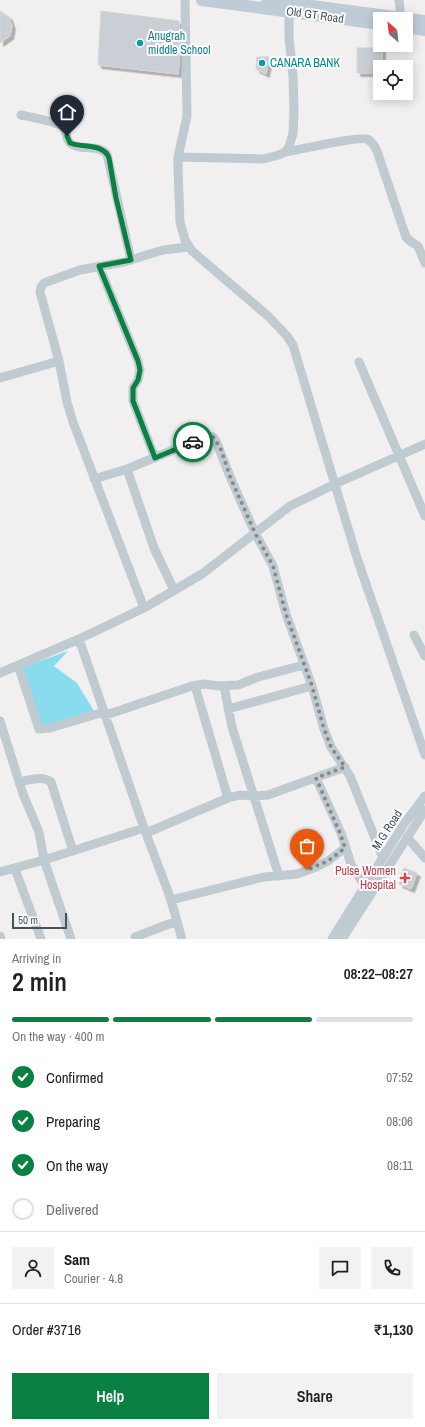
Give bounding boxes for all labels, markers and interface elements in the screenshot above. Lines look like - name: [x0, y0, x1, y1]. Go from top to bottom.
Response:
- street label: Old GT Road: [285, 3, 345, 27]
- north arrow: [373, 12, 413, 52]
- map controls: [373, 12, 413, 100]
- place label: Anugrah middle School: [147, 28, 210, 58]
- marker: Anugrah middle School: [135, 38, 145, 48]
- place label: CANARA BANK: [270, 55, 340, 71]
- marker: CANARA BANK: [257, 58, 267, 68]
- button: locate: [373, 60, 413, 100]
- pin: [50, 95, 84, 136]
- icon: home: [56, 101, 78, 123]
- courier: [173, 422, 213, 462]
- icon: car: [182, 431, 204, 453]
- street label: M.G Road: [368, 807, 406, 853]
- pin: [290, 829, 324, 870]
- icon: bag: [296, 835, 318, 857]
- place label: Pulse Women Hospital: [335, 863, 396, 893]
- marker: Pulse Women Hospital: [399, 872, 411, 884]
- scale bar: [12, 911, 67, 930]
- text: 50 m: [18, 913, 38, 927]
- text: Arriving in: [12, 950, 61, 967]
- text: 08:22–08:27: [344, 963, 413, 984]
- text: 2 min: [12, 964, 67, 999]
- text: On the way · 400 m: [12, 1028, 104, 1045]
- icon: check: [12, 1066, 34, 1088]
- text: Confirmed: [46, 1067, 103, 1088]
- text: 07:52: [386, 1069, 413, 1086]
- icon: check: [12, 1110, 34, 1132]
- text: Preparing: [46, 1111, 100, 1132]
- text: 08:06: [386, 1113, 413, 1130]
- icon: check: [12, 1154, 34, 1176]
- text: On the way: [46, 1155, 108, 1176]
- text: 08:11: [387, 1157, 413, 1174]
- text: Delivered: [46, 1199, 99, 1220]
- button: person: [12, 1247, 54, 1289]
- button: chat: [319, 1247, 361, 1289]
- button: phone: [371, 1247, 413, 1289]
- text: Sam: [64, 1249, 90, 1270]
- text: Courier · 4.8: [64, 1270, 123, 1287]
- text: Order #3716: [12, 1319, 81, 1340]
- text: ₹1,130: [374, 1319, 413, 1340]
- button: Help: [12, 1373, 209, 1419]
- button: Share: [217, 1373, 413, 1419]

